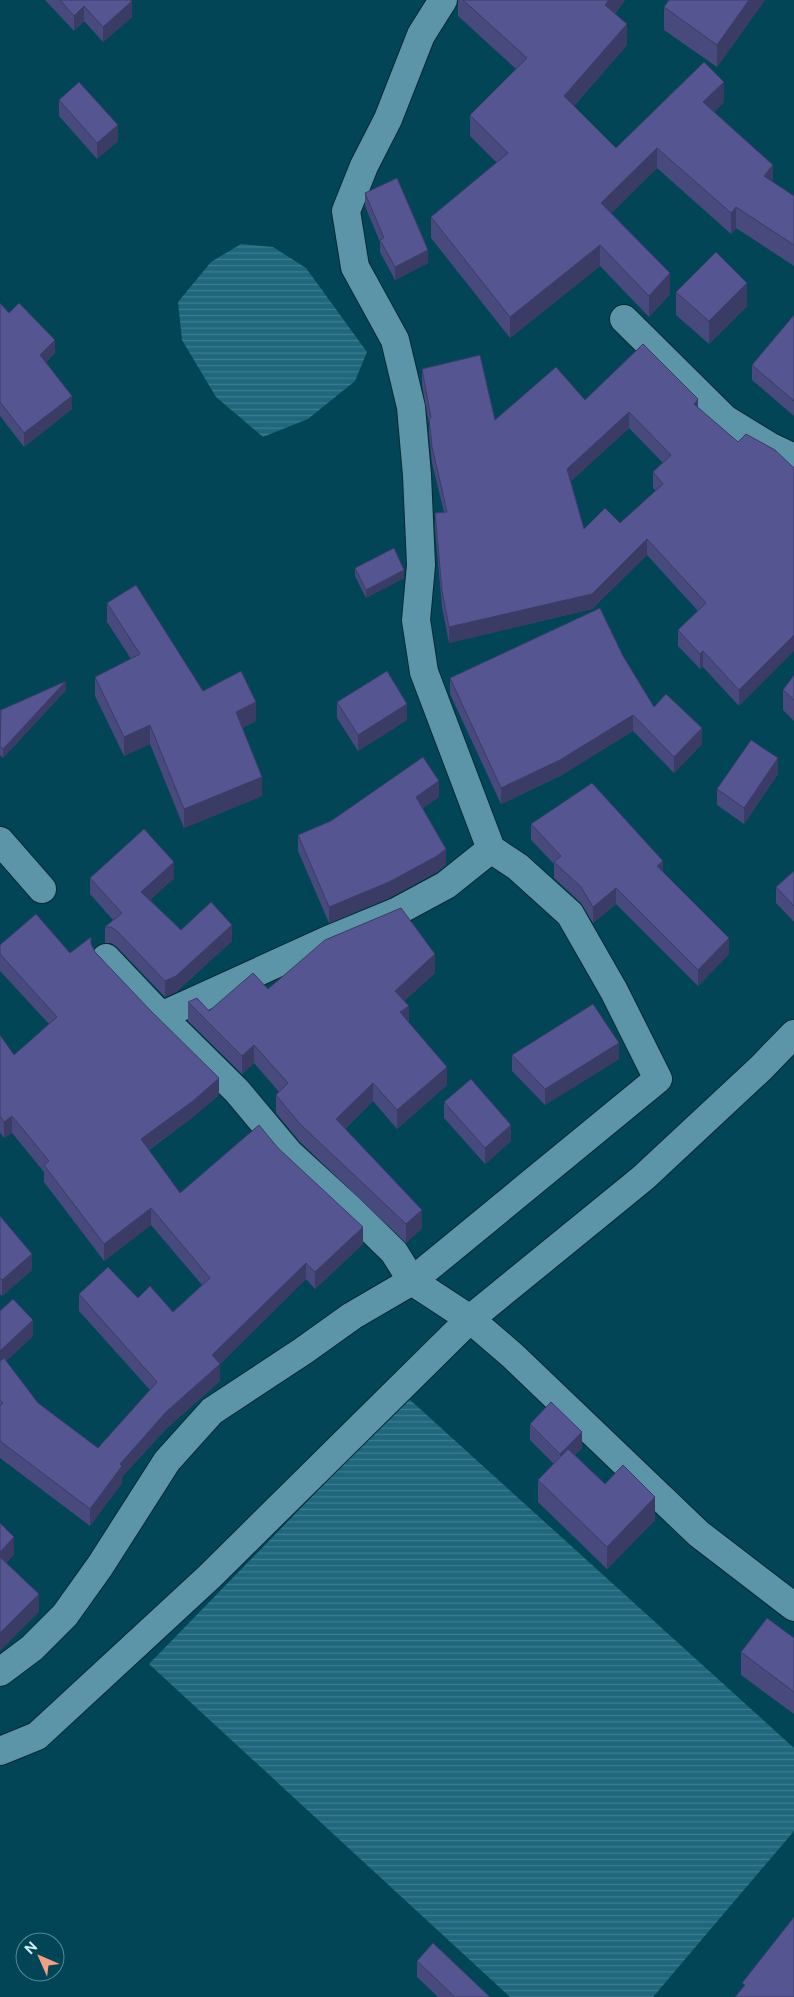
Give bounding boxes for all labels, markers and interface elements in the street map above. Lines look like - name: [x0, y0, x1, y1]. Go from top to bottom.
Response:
- north arrow: [15, 1932, 65, 1982]
- text: N: [21, 1938, 40, 1957]

